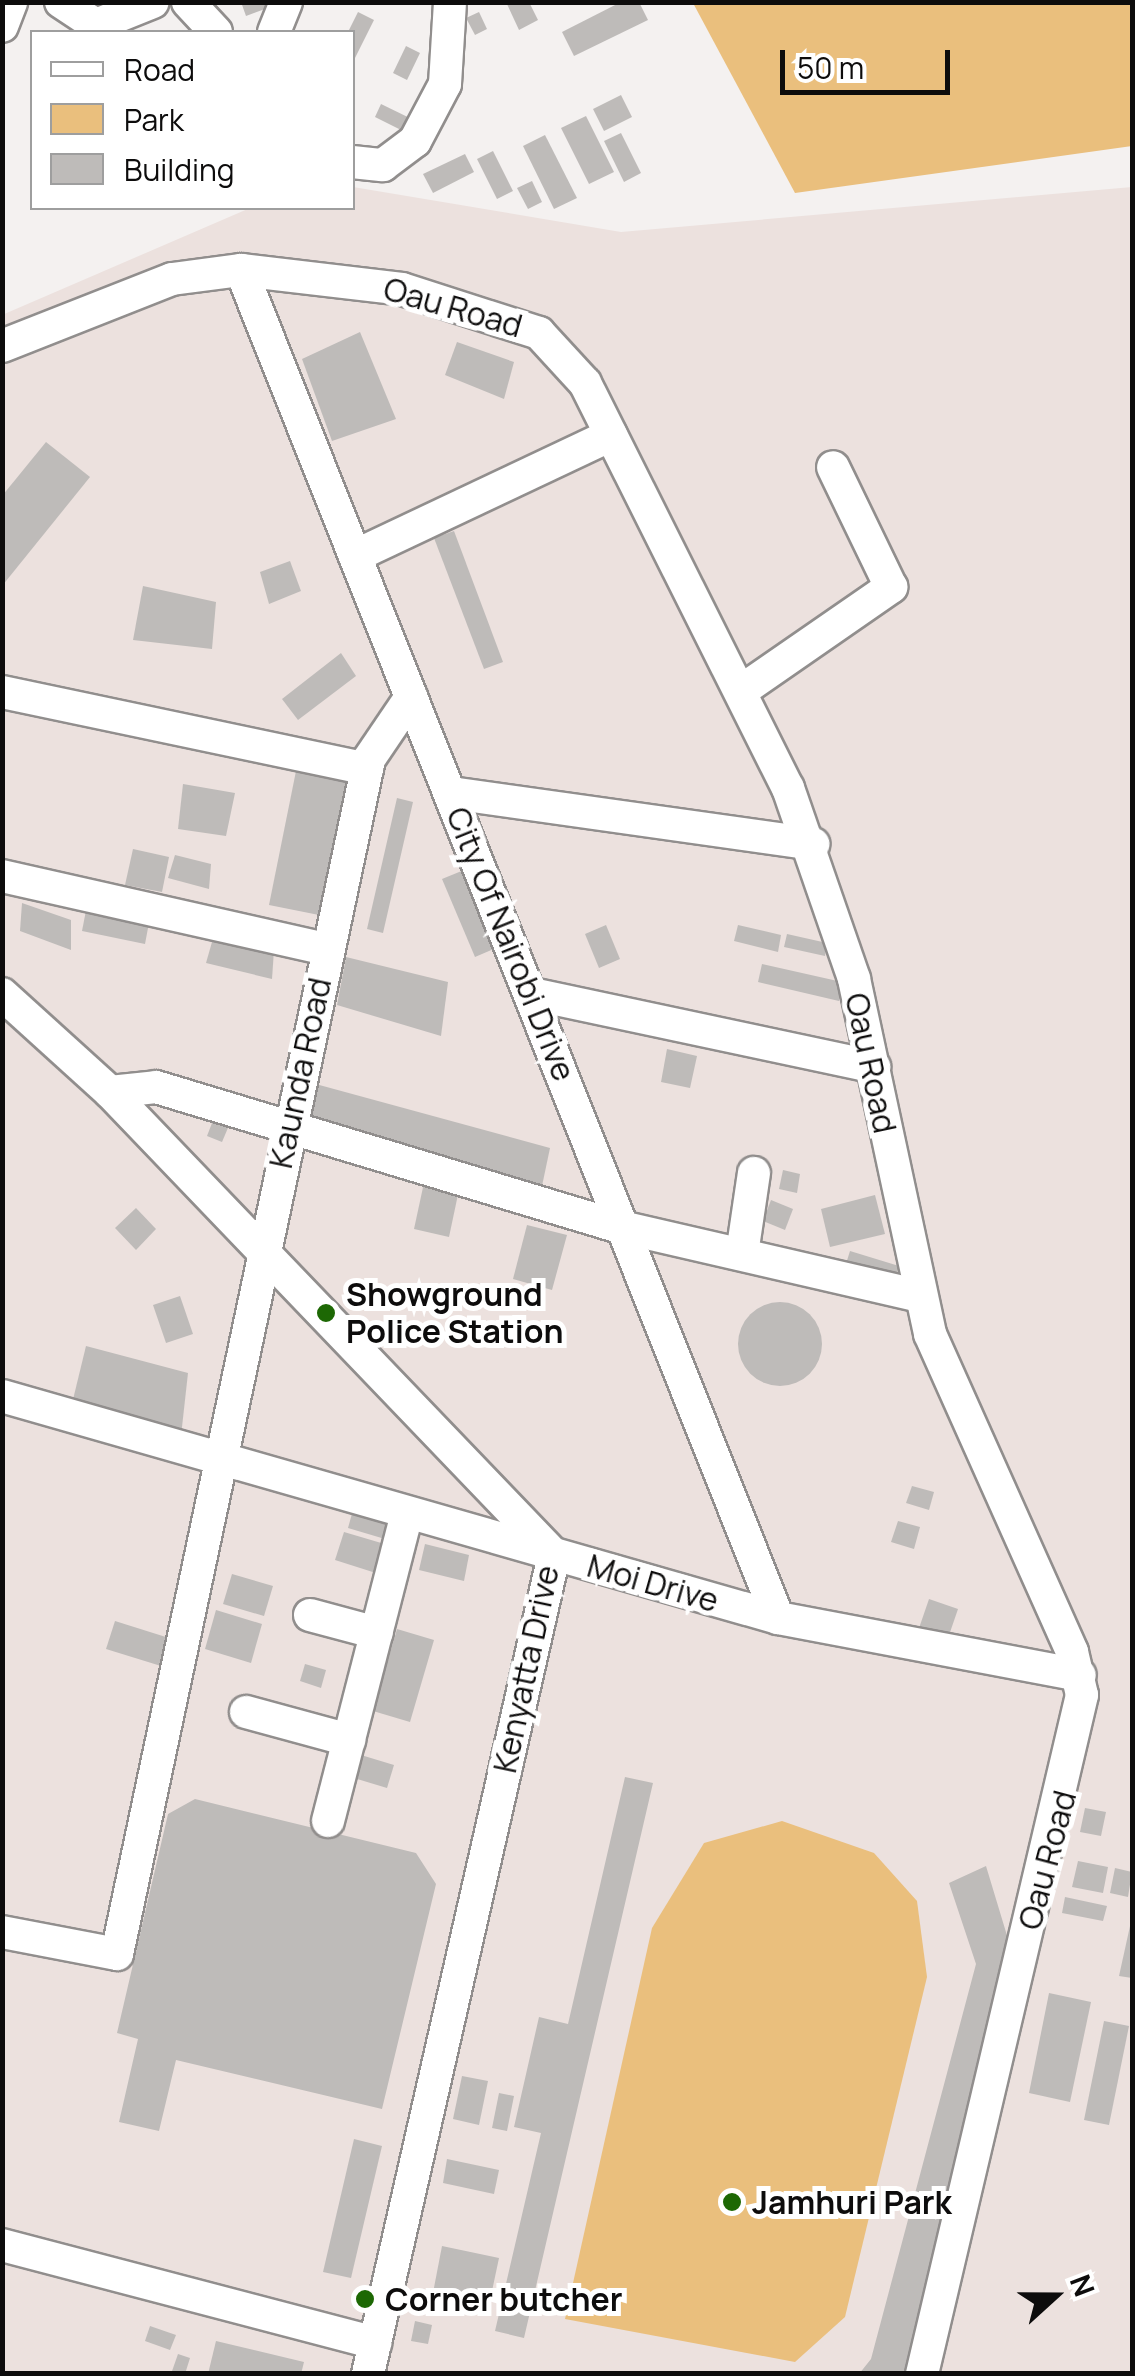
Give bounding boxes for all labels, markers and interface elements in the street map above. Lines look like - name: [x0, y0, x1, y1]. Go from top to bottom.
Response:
- legend: [30, 30, 355, 210]
- scale bar: [785, 30, 955, 92]
- text: 50 m: [797, 47, 864, 88]
- text: Road: [124, 49, 195, 90]
- text: Park: [124, 99, 184, 140]
- text: Building: [124, 149, 235, 190]
- street label: Oau Road: [379, 269, 527, 345]
- street label: City Of Nairobi Drive: [439, 802, 583, 1086]
- street label: Kaunda Road: [261, 974, 339, 1172]
- street label: Oau Road: [837, 989, 905, 1137]
- place label: Showground Police Station: [346, 1276, 563, 1351]
- marker: Showground Police Station: [315, 1302, 337, 1324]
- street label: Moi Drive: [583, 1546, 723, 1620]
- street label: Kenyatta Drive: [485, 1562, 567, 1776]
- street label: Oau Road: [1010, 1786, 1084, 1934]
- place label: Jamhuri Park: [752, 2183, 952, 2221]
- marker: Jamhuri Park: [721, 2191, 743, 2213]
- north arrow: [1005, 2246, 1105, 2346]
- text: N: [1062, 2269, 1104, 2301]
- place label: Corner butcher: [385, 2280, 623, 2318]
- marker: Corner butcher: [354, 2288, 376, 2310]

